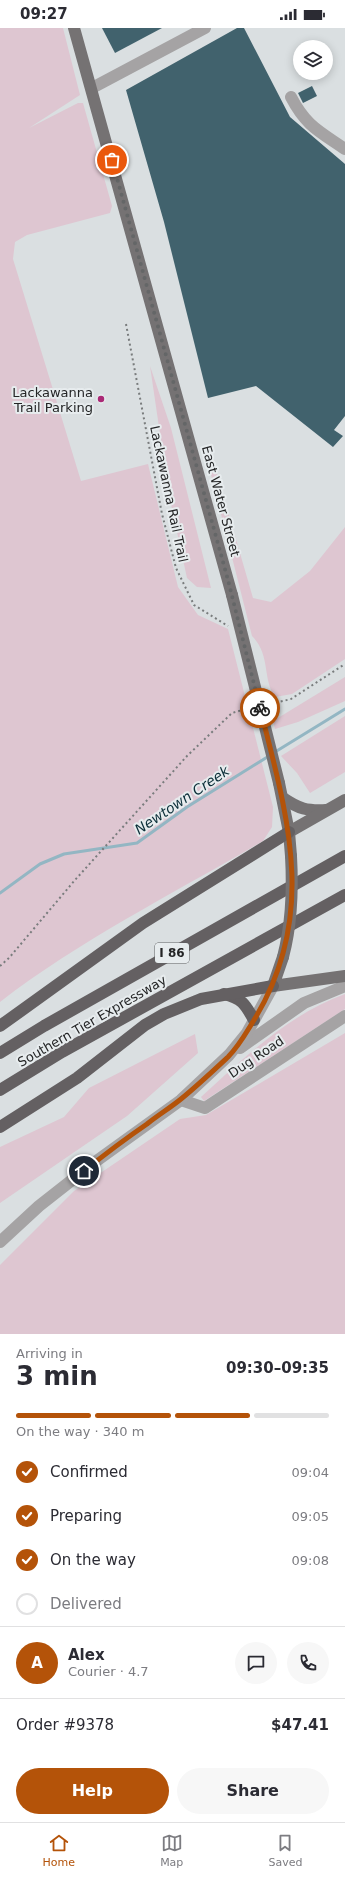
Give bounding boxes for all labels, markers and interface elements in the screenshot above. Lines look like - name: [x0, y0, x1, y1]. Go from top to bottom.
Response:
- text: 09:27: [20, 5, 68, 23]
- map controls: [293, 40, 333, 80]
- button: layers: [293, 40, 333, 80]
- pin: [95, 143, 129, 177]
- icon: bag: [101, 149, 123, 171]
- place label: Lackawanna Trail Parking: [12, 385, 93, 415]
- marker: Lackawanna Trail Parking: [96, 394, 106, 404]
- street label: Lackawanna Rail Trail: [147, 424, 191, 564]
- street label: East Water Street: [199, 444, 243, 558]
- courier: [240, 688, 280, 728]
- icon: bike: [249, 697, 271, 719]
- water label: Newtown Creek: [132, 762, 233, 837]
- road number: I 86: [155, 943, 189, 963]
- street label: Southern Tier Expressway: [15, 972, 169, 1070]
- street label: Dug Road: [226, 1033, 286, 1081]
- pin: [67, 1154, 101, 1188]
- icon: home: [73, 1160, 95, 1182]
- text: Arriving in: [16, 1346, 83, 1361]
- text: 09:30–09:35: [226, 1359, 329, 1377]
- text: 3 min: [16, 1361, 98, 1391]
- text: On the way · 340 m: [16, 1424, 144, 1439]
- icon: check: [16, 1461, 38, 1483]
- text: Confirmed: [50, 1463, 128, 1481]
- text: 09:04: [292, 1465, 329, 1480]
- icon: check: [16, 1505, 38, 1527]
- text: Preparing: [50, 1507, 122, 1525]
- text: 09:05: [292, 1509, 329, 1524]
- icon: check: [16, 1549, 38, 1571]
- text: On the way: [50, 1551, 136, 1569]
- text: 09:08: [292, 1553, 329, 1568]
- text: Delivered: [50, 1595, 122, 1613]
- button: chat: [235, 1642, 277, 1684]
- button: phone: [287, 1642, 329, 1684]
- text: Alex: [68, 1646, 105, 1664]
- text: A: [31, 1654, 43, 1672]
- text: Courier · 4.7: [68, 1664, 149, 1679]
- text: Order #9378: [16, 1716, 114, 1734]
- text: $47.41: [271, 1716, 329, 1734]
- button: Help: [16, 1768, 169, 1814]
- button: Share: [177, 1768, 329, 1814]
- tab: Home: [43, 1832, 75, 1869]
- tab: Map: [160, 1832, 183, 1869]
- tab: Saved: [268, 1832, 302, 1869]

